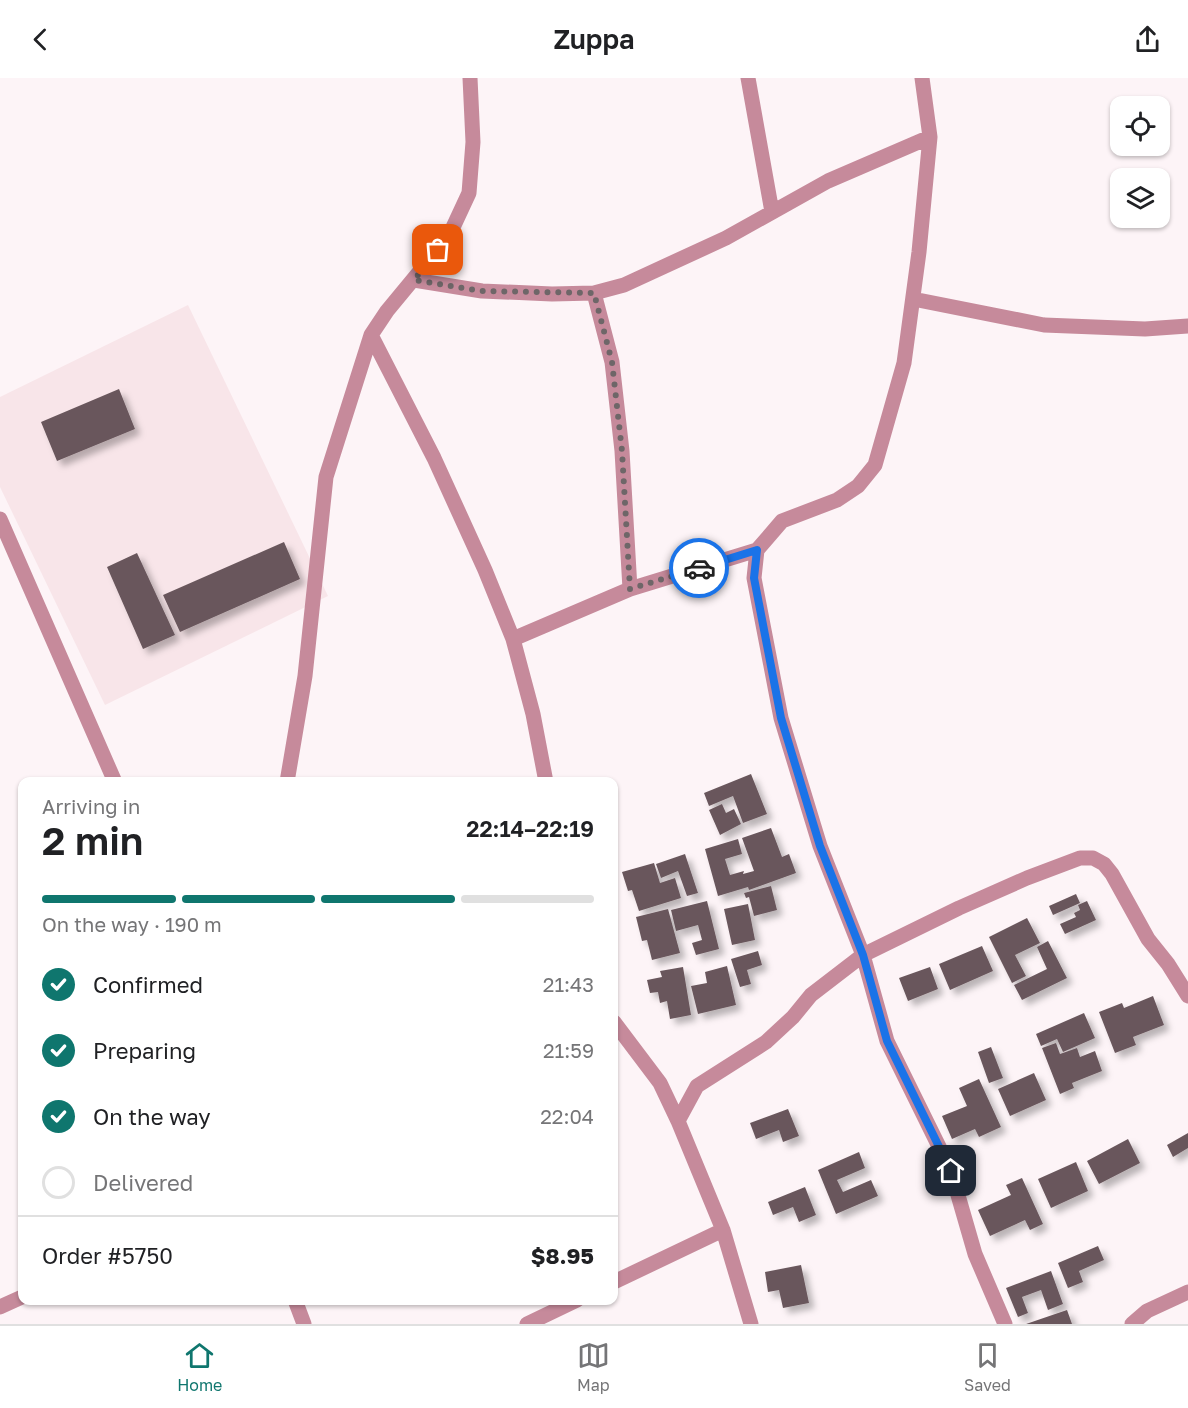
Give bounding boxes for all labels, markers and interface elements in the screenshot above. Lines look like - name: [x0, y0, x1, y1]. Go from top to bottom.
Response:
- icon: back: [24, 23, 57, 56]
- text: Zuppa: [553, 23, 635, 55]
- icon: share: [1131, 23, 1164, 56]
- map controls: [1110, 96, 1170, 228]
- button: locate: [1110, 96, 1170, 156]
- button: layers: [1110, 168, 1170, 228]
- pin: [412, 224, 463, 275]
- icon: bag: [421, 233, 454, 266]
- courier: [669, 538, 729, 598]
- icon: car: [683, 552, 716, 585]
- text: Arriving in: [42, 794, 140, 818]
- text: 22:14–22:19: [466, 815, 594, 842]
- text: 2 min: [42, 817, 143, 864]
- text: On the way · 190 m: [42, 912, 222, 936]
- icon: check: [42, 968, 75, 1001]
- text: Confirmed: [93, 971, 203, 998]
- text: 21:43: [543, 972, 594, 996]
- icon: check: [42, 1034, 75, 1067]
- text: Preparing: [93, 1037, 196, 1064]
- text: 21:59: [543, 1038, 594, 1062]
- icon: check: [42, 1100, 75, 1133]
- text: On the way: [93, 1103, 211, 1130]
- text: 22:04: [540, 1104, 594, 1128]
- pin: [925, 1145, 976, 1196]
- icon: home: [934, 1154, 967, 1187]
- text: Delivered: [93, 1169, 193, 1196]
- text: Order #5750: [42, 1242, 173, 1269]
- text: $8.95: [531, 1242, 594, 1269]
- tab: Home: [177, 1339, 222, 1395]
- tab: Map: [577, 1339, 610, 1395]
- tab: Saved: [964, 1339, 1011, 1395]

